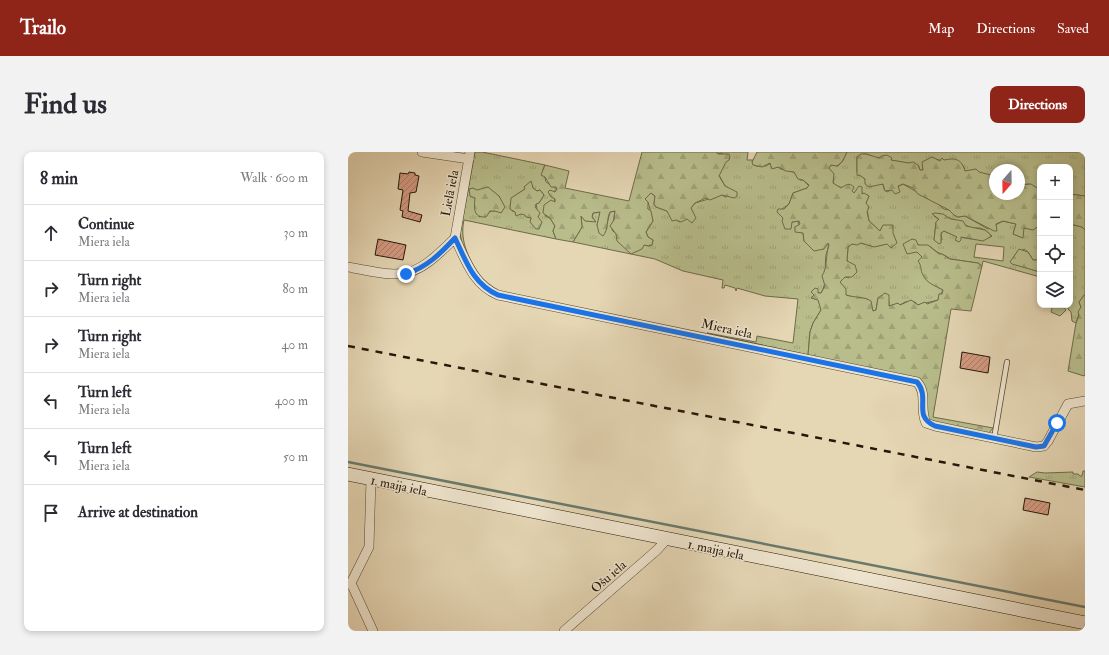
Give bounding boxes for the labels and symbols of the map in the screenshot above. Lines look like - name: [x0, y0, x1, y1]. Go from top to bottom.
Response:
- north arrow: [989, 164, 1025, 200]
- street label: Lielā iela: [438, 168, 462, 218]
- route end: [397, 265, 415, 283]
- street label: Miera iela: [700, 316, 754, 342]
- route start: [1048, 414, 1066, 432]
- street label: 1. maija iela: [369, 472, 429, 500]
- street label: 1. maija iela: [686, 536, 746, 564]
- street label: Ošu iela: [588, 557, 630, 597]

